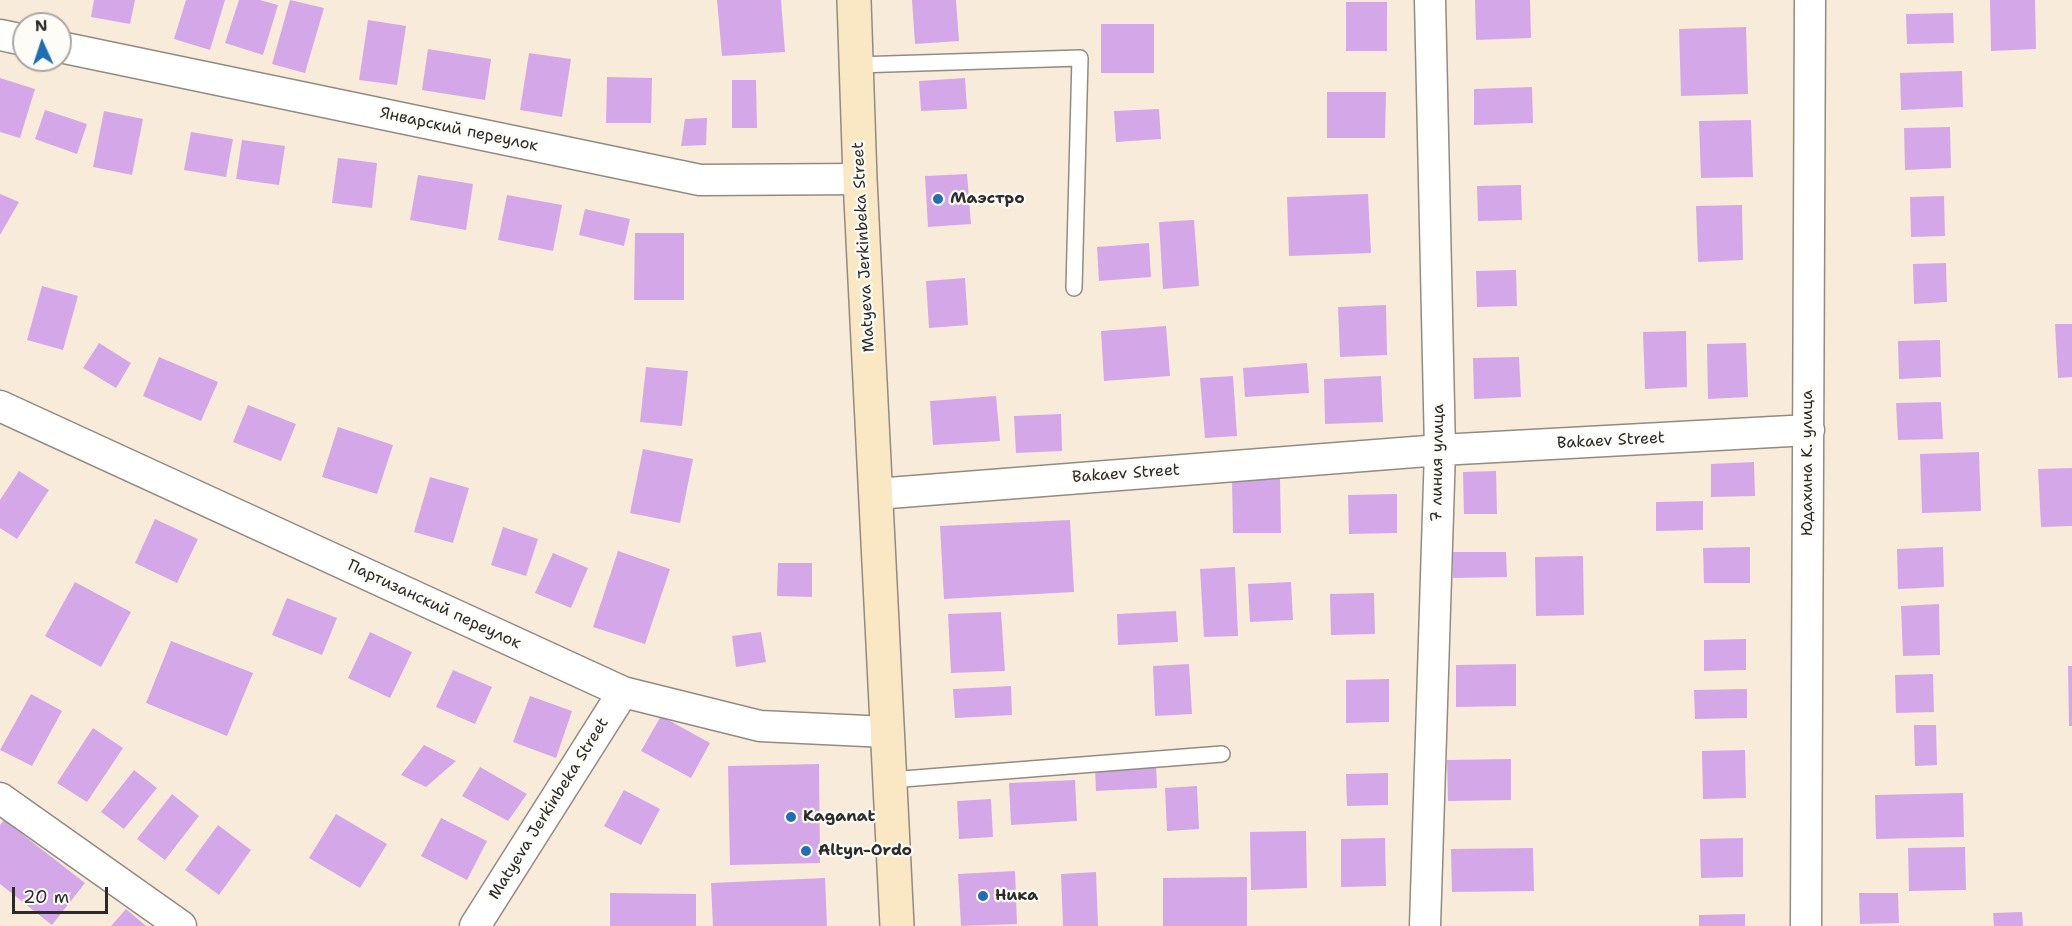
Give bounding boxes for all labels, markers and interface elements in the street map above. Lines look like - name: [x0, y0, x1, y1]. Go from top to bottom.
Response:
- north arrow: [12, 12, 72, 72]
- text: N: [34, 15, 48, 36]
- street label: Январский переулок: [378, 104, 540, 156]
- street label: Matyeva Jerkinbeka Street: [849, 141, 879, 353]
- place label: Маэстро: [950, 189, 1025, 209]
- marker: Маэстро: [931, 192, 945, 206]
- street label: Юдахина К. улица: [1798, 390, 1818, 536]
- street label: 7 линия улица: [1427, 404, 1449, 522]
- street label: Bakaev Street: [1557, 429, 1665, 453]
- street label: Bakaev Street: [1072, 461, 1180, 487]
- street label: Партизанский переулок: [344, 556, 524, 654]
- street label: Matyeva Jerkinbeka Street: [485, 715, 613, 903]
- place label: Kaganat: [803, 807, 875, 827]
- marker: Kaganat: [784, 810, 798, 824]
- place label: Altyn-Ordo: [818, 841, 912, 861]
- marker: Altyn-Ordo: [799, 844, 813, 858]
- scale bar: [15, 875, 111, 913]
- text: 20 m: [23, 885, 69, 909]
- place label: Ника: [995, 886, 1038, 906]
- marker: Ника: [976, 889, 990, 903]

